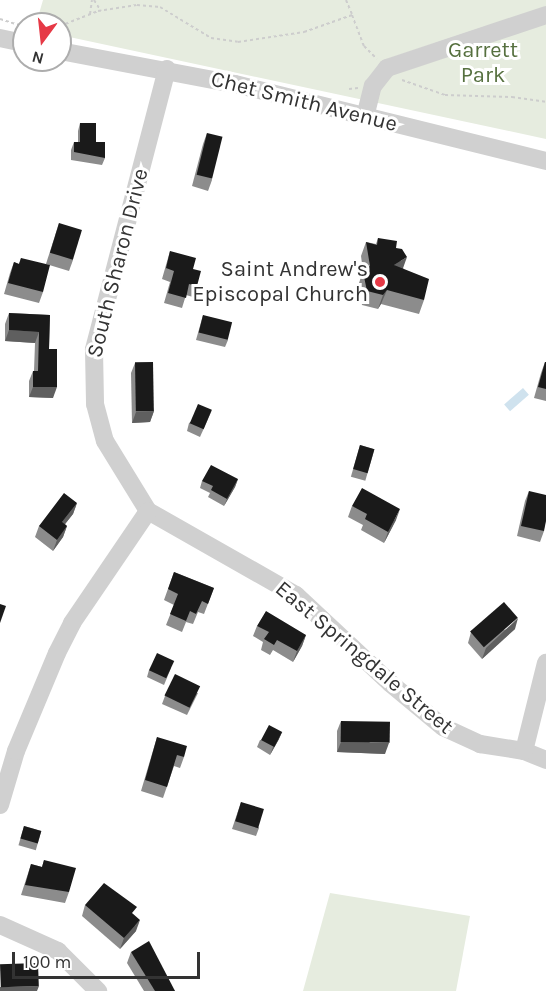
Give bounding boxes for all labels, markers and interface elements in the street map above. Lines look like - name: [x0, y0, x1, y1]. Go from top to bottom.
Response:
- north arrow: [12, 12, 72, 72]
- park label: Garrett Park: [448, 37, 518, 88]
- text: N: [30, 47, 46, 69]
- street label: Chet Smith Avenue: [208, 66, 400, 138]
- street label: South Sharon Drive: [82, 166, 154, 360]
- place label: Saint Andrew's Episcopal Church: [192, 256, 368, 308]
- marker: Saint Andrew's Episcopal Church: [373, 275, 387, 289]
- street label: East Springdale Street: [270, 576, 458, 740]
- scale bar: [15, 940, 202, 978]
- text: 100 m: [23, 951, 71, 973]

